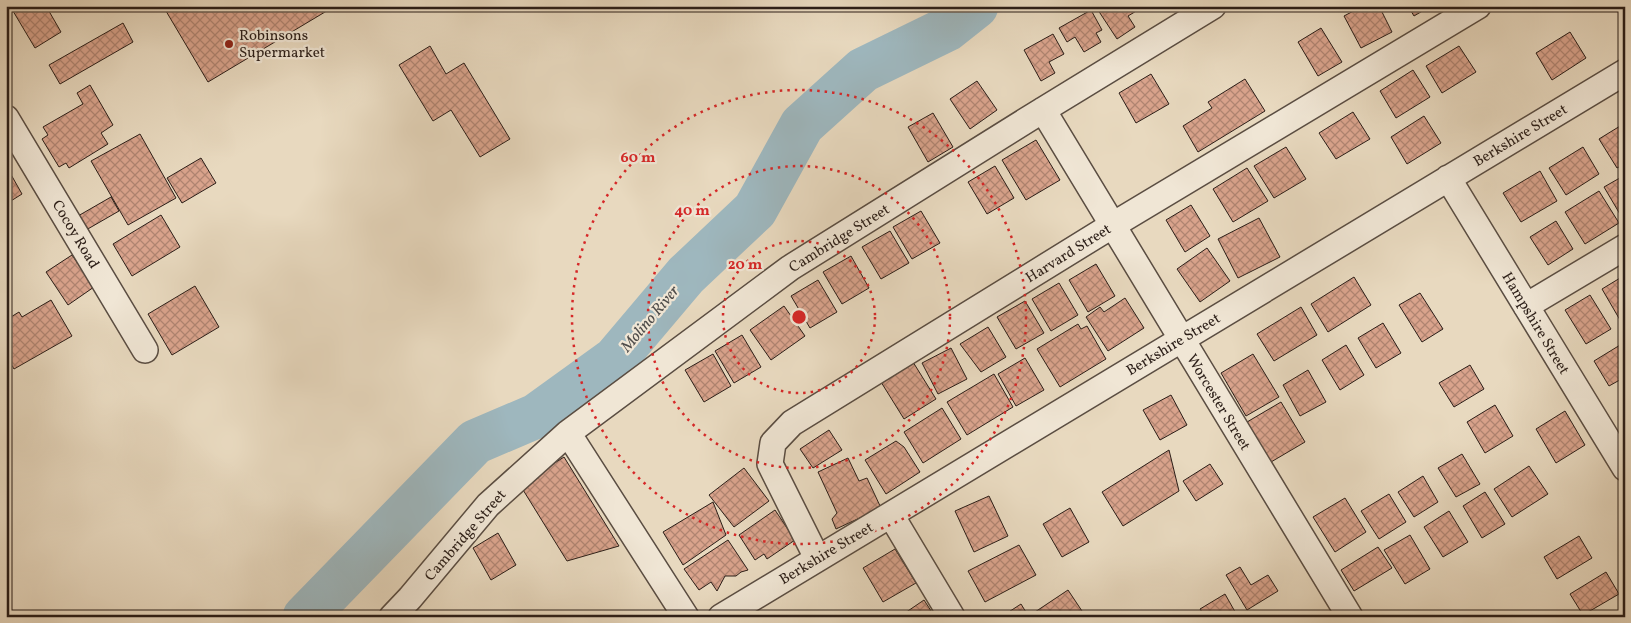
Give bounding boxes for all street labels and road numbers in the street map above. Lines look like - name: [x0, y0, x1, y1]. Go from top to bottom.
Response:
- street label: Berkshire Street: [1470, 100, 1572, 173]
- street label: Cocoy Road: [46, 196, 104, 273]
- street label: Cambridge Street: [785, 200, 894, 279]
- street label: Harvard Street: [1022, 220, 1116, 289]
- street label: Hampshire Street: [1496, 269, 1574, 379]
- street label: Berkshire Street: [1123, 309, 1225, 382]
- street label: Worcester Street: [1181, 351, 1255, 455]
- street label: Cambridge Street: [420, 486, 512, 586]
- street label: Berkshire Street: [776, 518, 878, 591]

